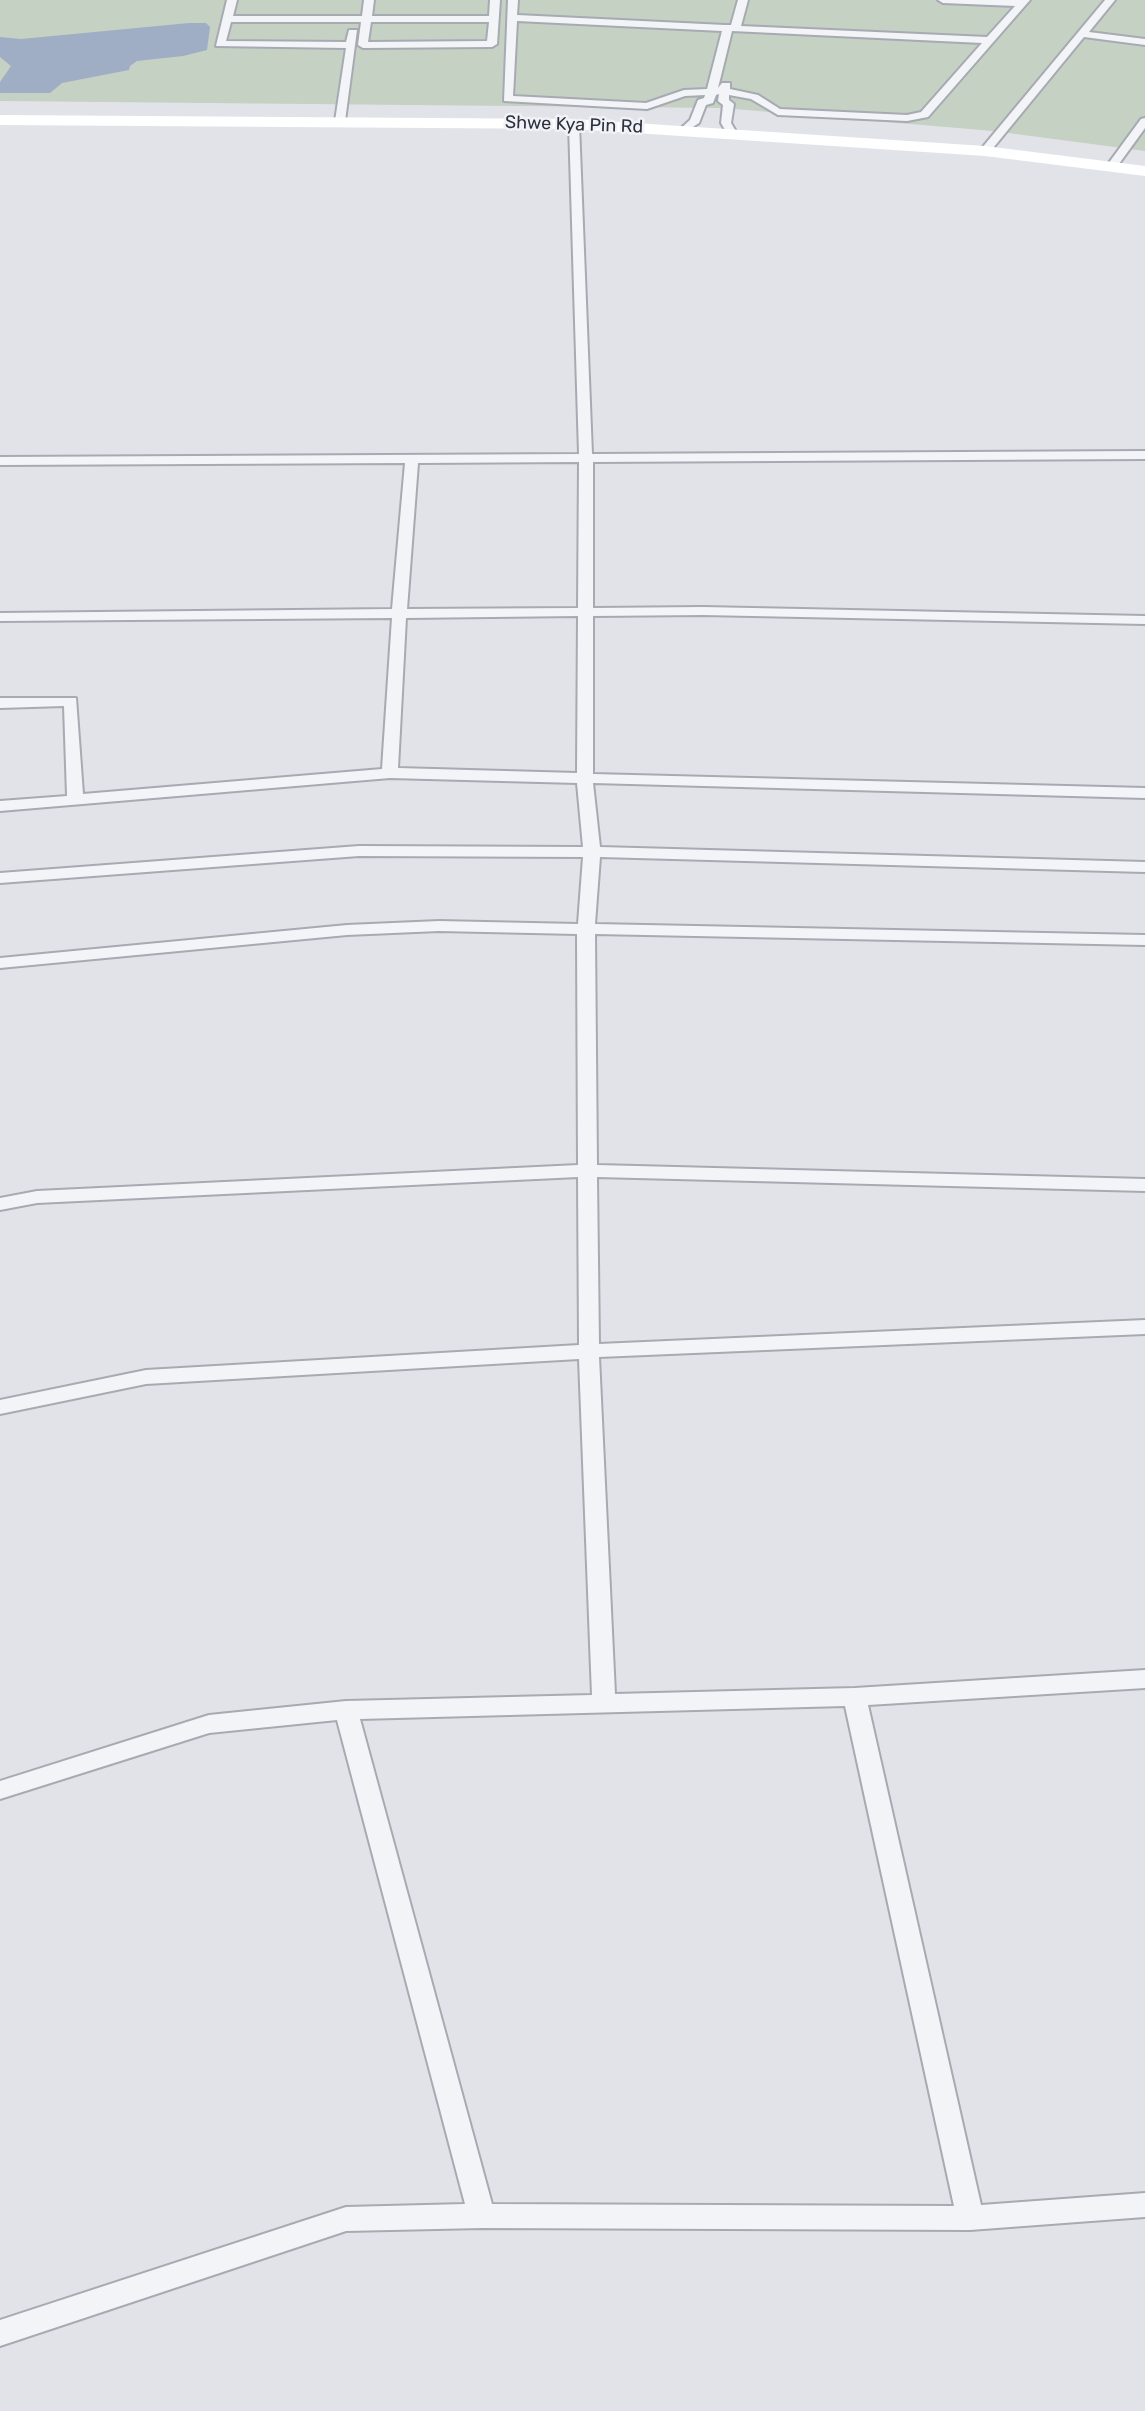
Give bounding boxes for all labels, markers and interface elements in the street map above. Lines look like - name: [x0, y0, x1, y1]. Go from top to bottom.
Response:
- street label: Shwe Kya Pin Rd: [505, 112, 643, 138]

